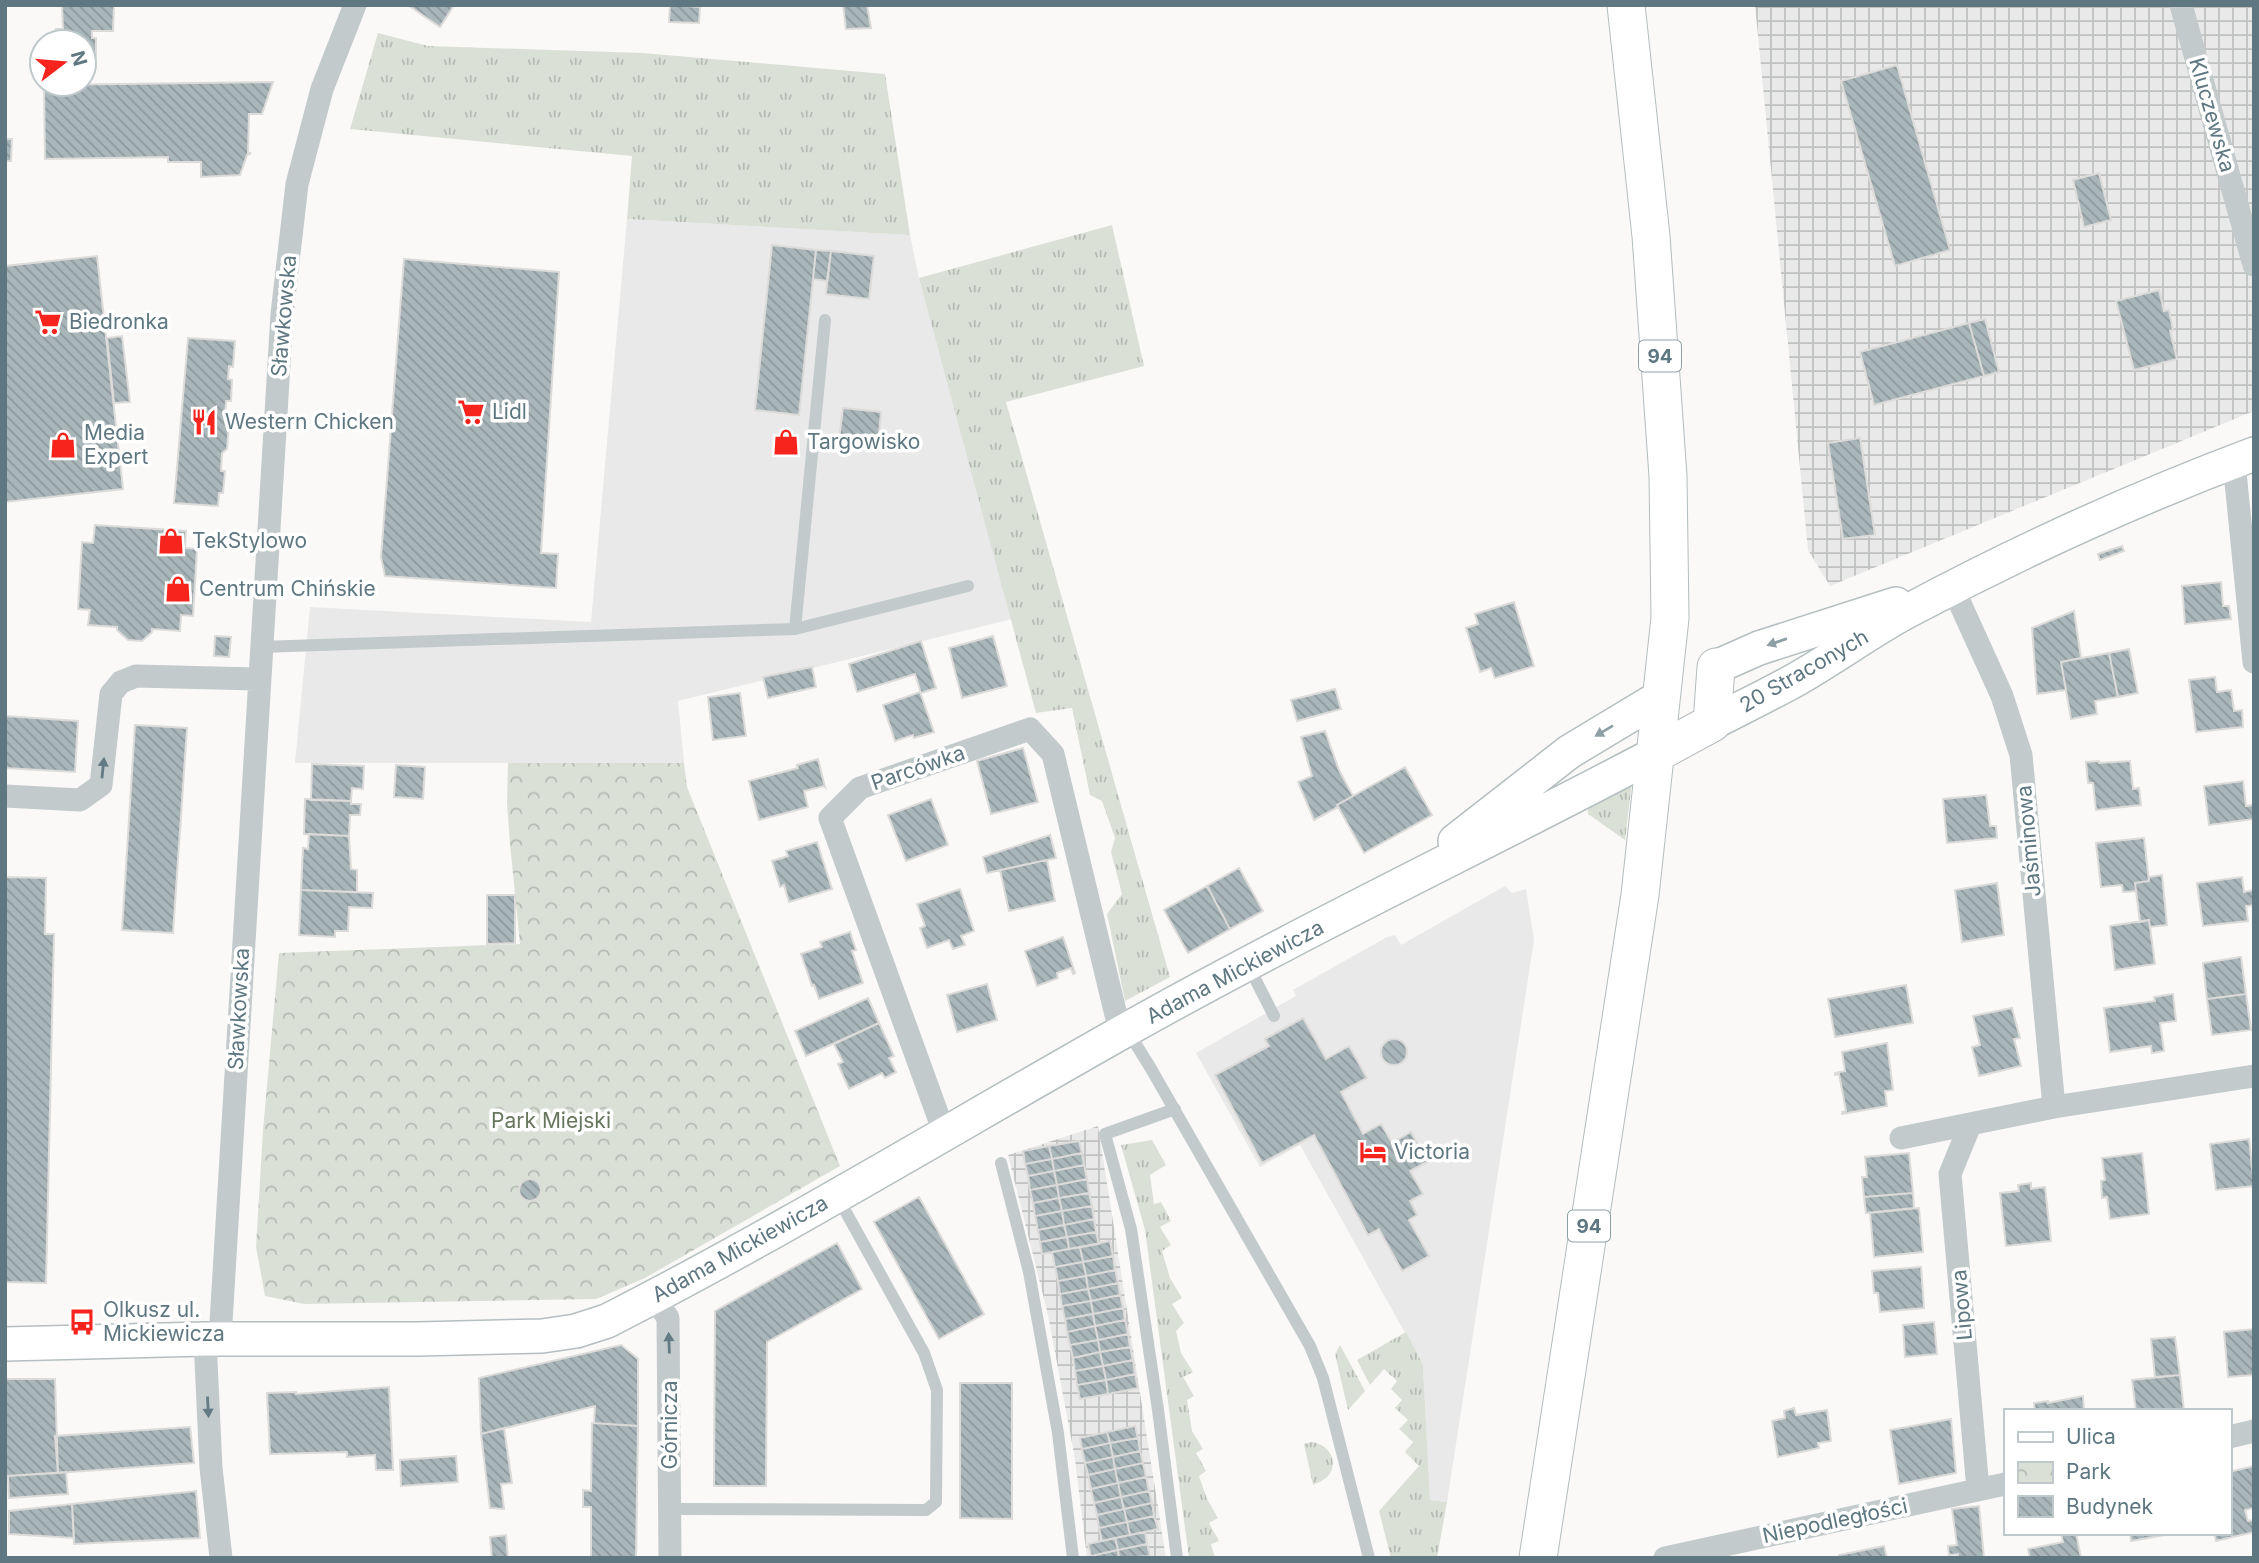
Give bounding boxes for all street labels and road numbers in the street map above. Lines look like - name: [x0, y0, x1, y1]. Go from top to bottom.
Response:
- street label: Kluczewska: [2184, 55, 2241, 175]
- street label: Sławkowska: [266, 254, 301, 378]
- road number: 94: [1639, 340, 1681, 372]
- street label: 20 Straconych: [1735, 624, 1873, 718]
- street label: Parcówka: [868, 740, 968, 795]
- street label: Jaśminowa: [2011, 784, 2046, 898]
- street label: Adama Mickiewicza: [1142, 914, 1328, 1029]
- street label: Sławkowska: [223, 947, 254, 1071]
- street label: Adama Mickiewicza: [647, 1190, 832, 1307]
- road number: 94: [1568, 1210, 1610, 1242]
- street label: Lipowa: [1946, 1269, 1977, 1342]
- street label: Górnicza: [657, 1380, 682, 1470]
- street label: Niepodległości: [1760, 1493, 1910, 1548]

